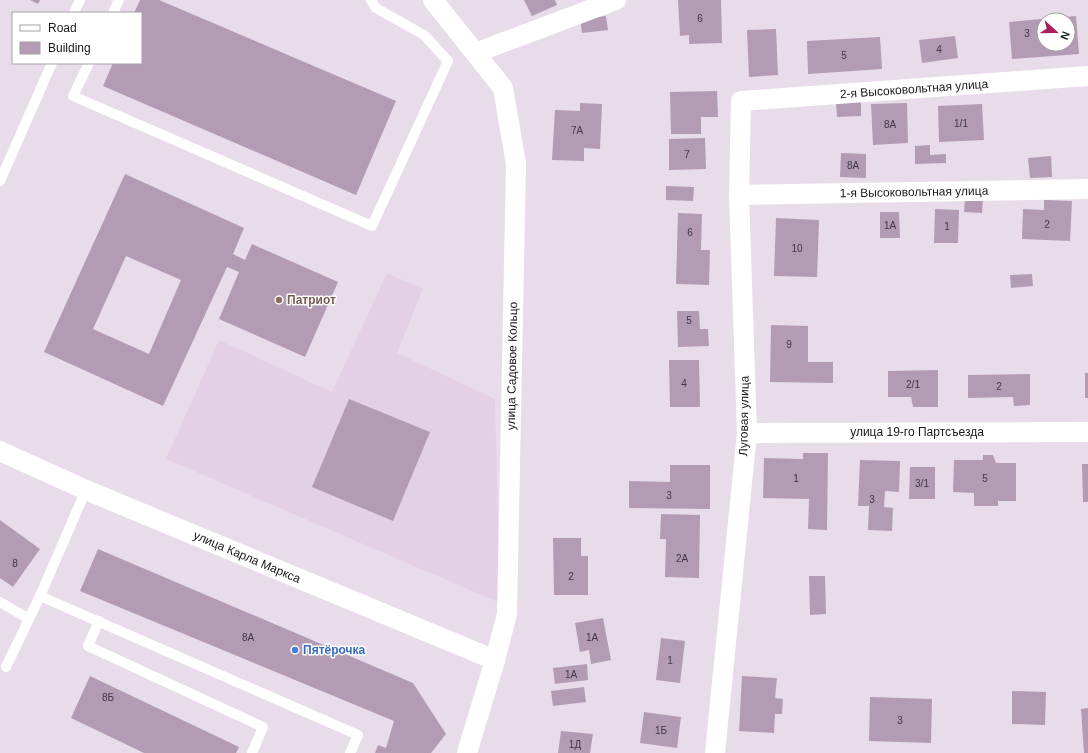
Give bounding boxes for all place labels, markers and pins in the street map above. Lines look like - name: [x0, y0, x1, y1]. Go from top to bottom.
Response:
- place label: Патриот: [287, 293, 336, 307]
- marker: Патриот: [274, 295, 284, 305]
- place label: Пятёрочка: [303, 643, 366, 657]
- marker: Пятёрочка: [290, 645, 300, 655]

